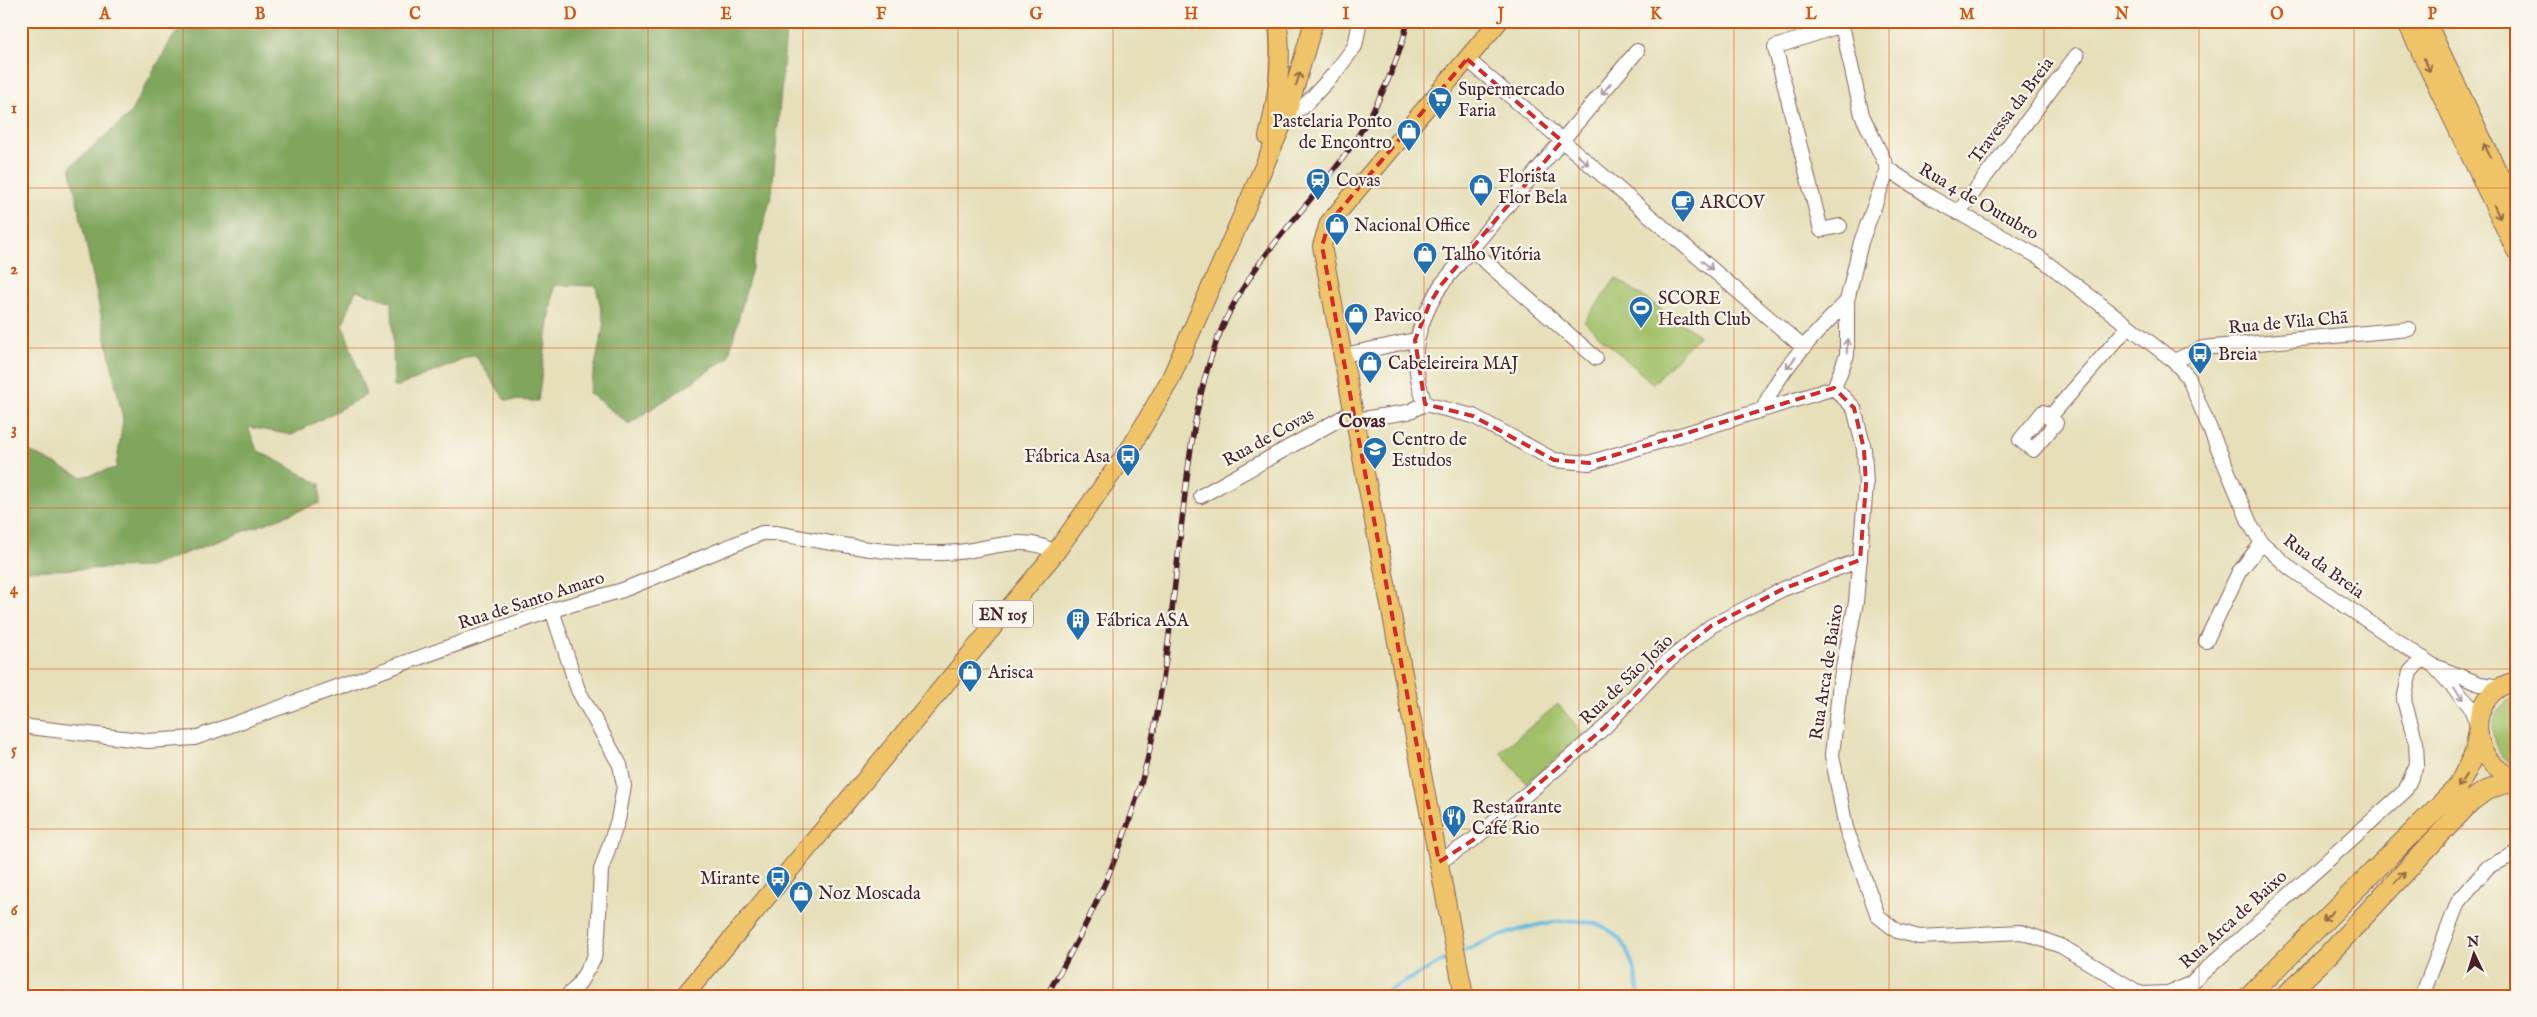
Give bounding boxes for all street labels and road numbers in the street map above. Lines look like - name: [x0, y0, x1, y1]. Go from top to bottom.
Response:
- street label: Travessa da Breia: [1965, 53, 2060, 169]
- street label: Rua 4 de Outubro: [1914, 159, 2043, 246]
- street label: Rua de Vila Chã: [2227, 307, 2349, 340]
- street label: Rua de Covas: [1219, 404, 1318, 473]
- street label: Rua da Breia: [2278, 530, 2369, 605]
- street label: Rua de Santo Amaro: [455, 567, 608, 636]
- road number: EN 105: [973, 600, 1033, 628]
- street label: Rua Arca de Baixo: [1805, 602, 1850, 742]
- street label: Rua de São João: [1575, 630, 1679, 730]
- street label: Rua Arca de Baixo: [2175, 865, 2293, 975]

